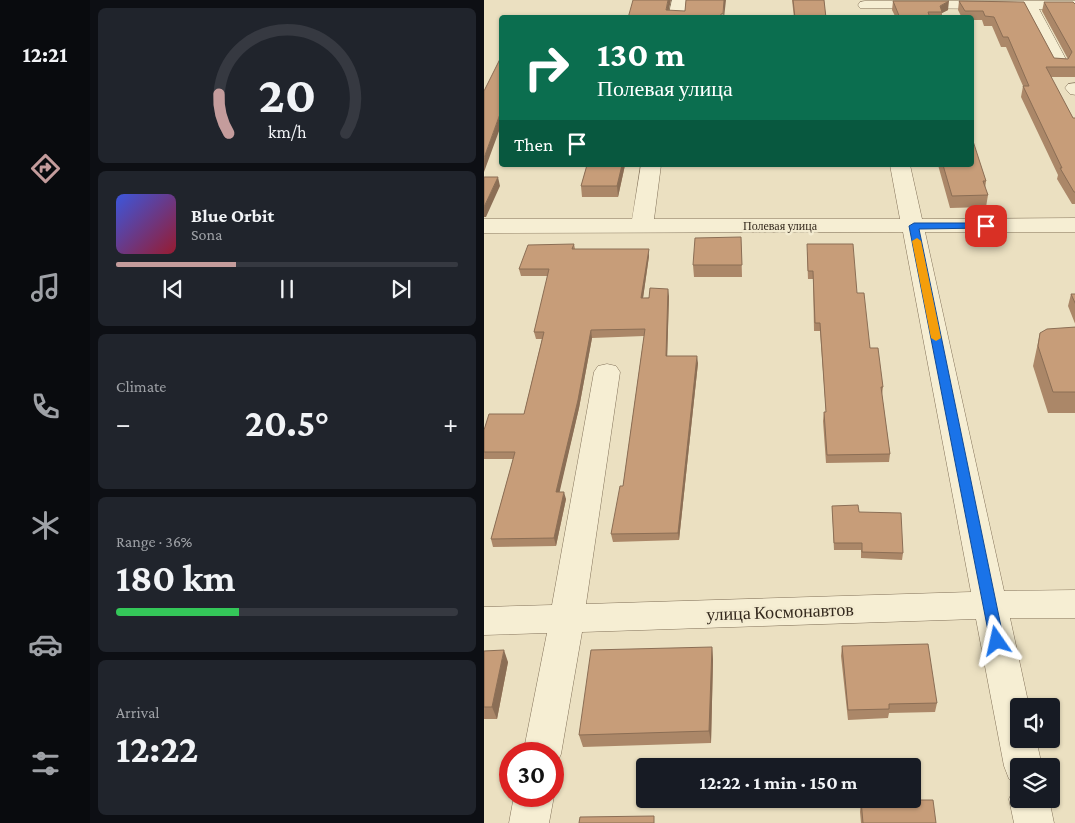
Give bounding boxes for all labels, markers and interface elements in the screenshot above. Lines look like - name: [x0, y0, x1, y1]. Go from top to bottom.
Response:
- icon: right: [514, 35, 579, 100]
- text: 130 m: [597, 35, 685, 74]
- text: 12:21: [22, 42, 68, 67]
- text: 20: [258, 65, 316, 123]
- text: Полевая улица: [597, 76, 733, 101]
- text: km/h: [268, 122, 307, 142]
- icon: arrive: [563, 130, 591, 158]
- text: Then: [514, 134, 553, 155]
- icon: directions: [28, 151, 63, 186]
- text: Blue Orbit: [191, 205, 274, 226]
- pin: [965, 205, 1007, 247]
- icon: arrive: [972, 212, 1000, 240]
- street label: Полевая улица: [743, 219, 818, 233]
- text: Sona: [191, 226, 222, 243]
- icon: music: [28, 270, 63, 305]
- icon: previous: [159, 275, 187, 303]
- icon: pause: [273, 275, 301, 303]
- icon: next: [387, 275, 415, 303]
- text: Climate: [116, 378, 166, 395]
- icon: phone: [28, 389, 63, 424]
- text: 20.5°: [245, 402, 329, 444]
- text: −: [116, 408, 131, 439]
- text: +: [443, 408, 458, 439]
- icon: climate: [28, 508, 63, 543]
- text: Range · 36%: [116, 533, 192, 550]
- text: 180 km: [116, 557, 236, 599]
- street label: улица Космонавтов: [706, 599, 854, 625]
- position arrow: [970, 614, 1022, 666]
- icon: car: [28, 627, 63, 662]
- map controls: [1010, 698, 1060, 808]
- button: sound: [1010, 698, 1060, 748]
- text: Arrival: [116, 704, 160, 721]
- text: 12:22: [116, 728, 198, 770]
- speed limit sign: 30: [499, 742, 564, 807]
- icon: filters: [28, 746, 63, 781]
- button: layers: [1010, 758, 1060, 808]
- text: 12:22 · 1 min · 150 m: [700, 772, 857, 793]

